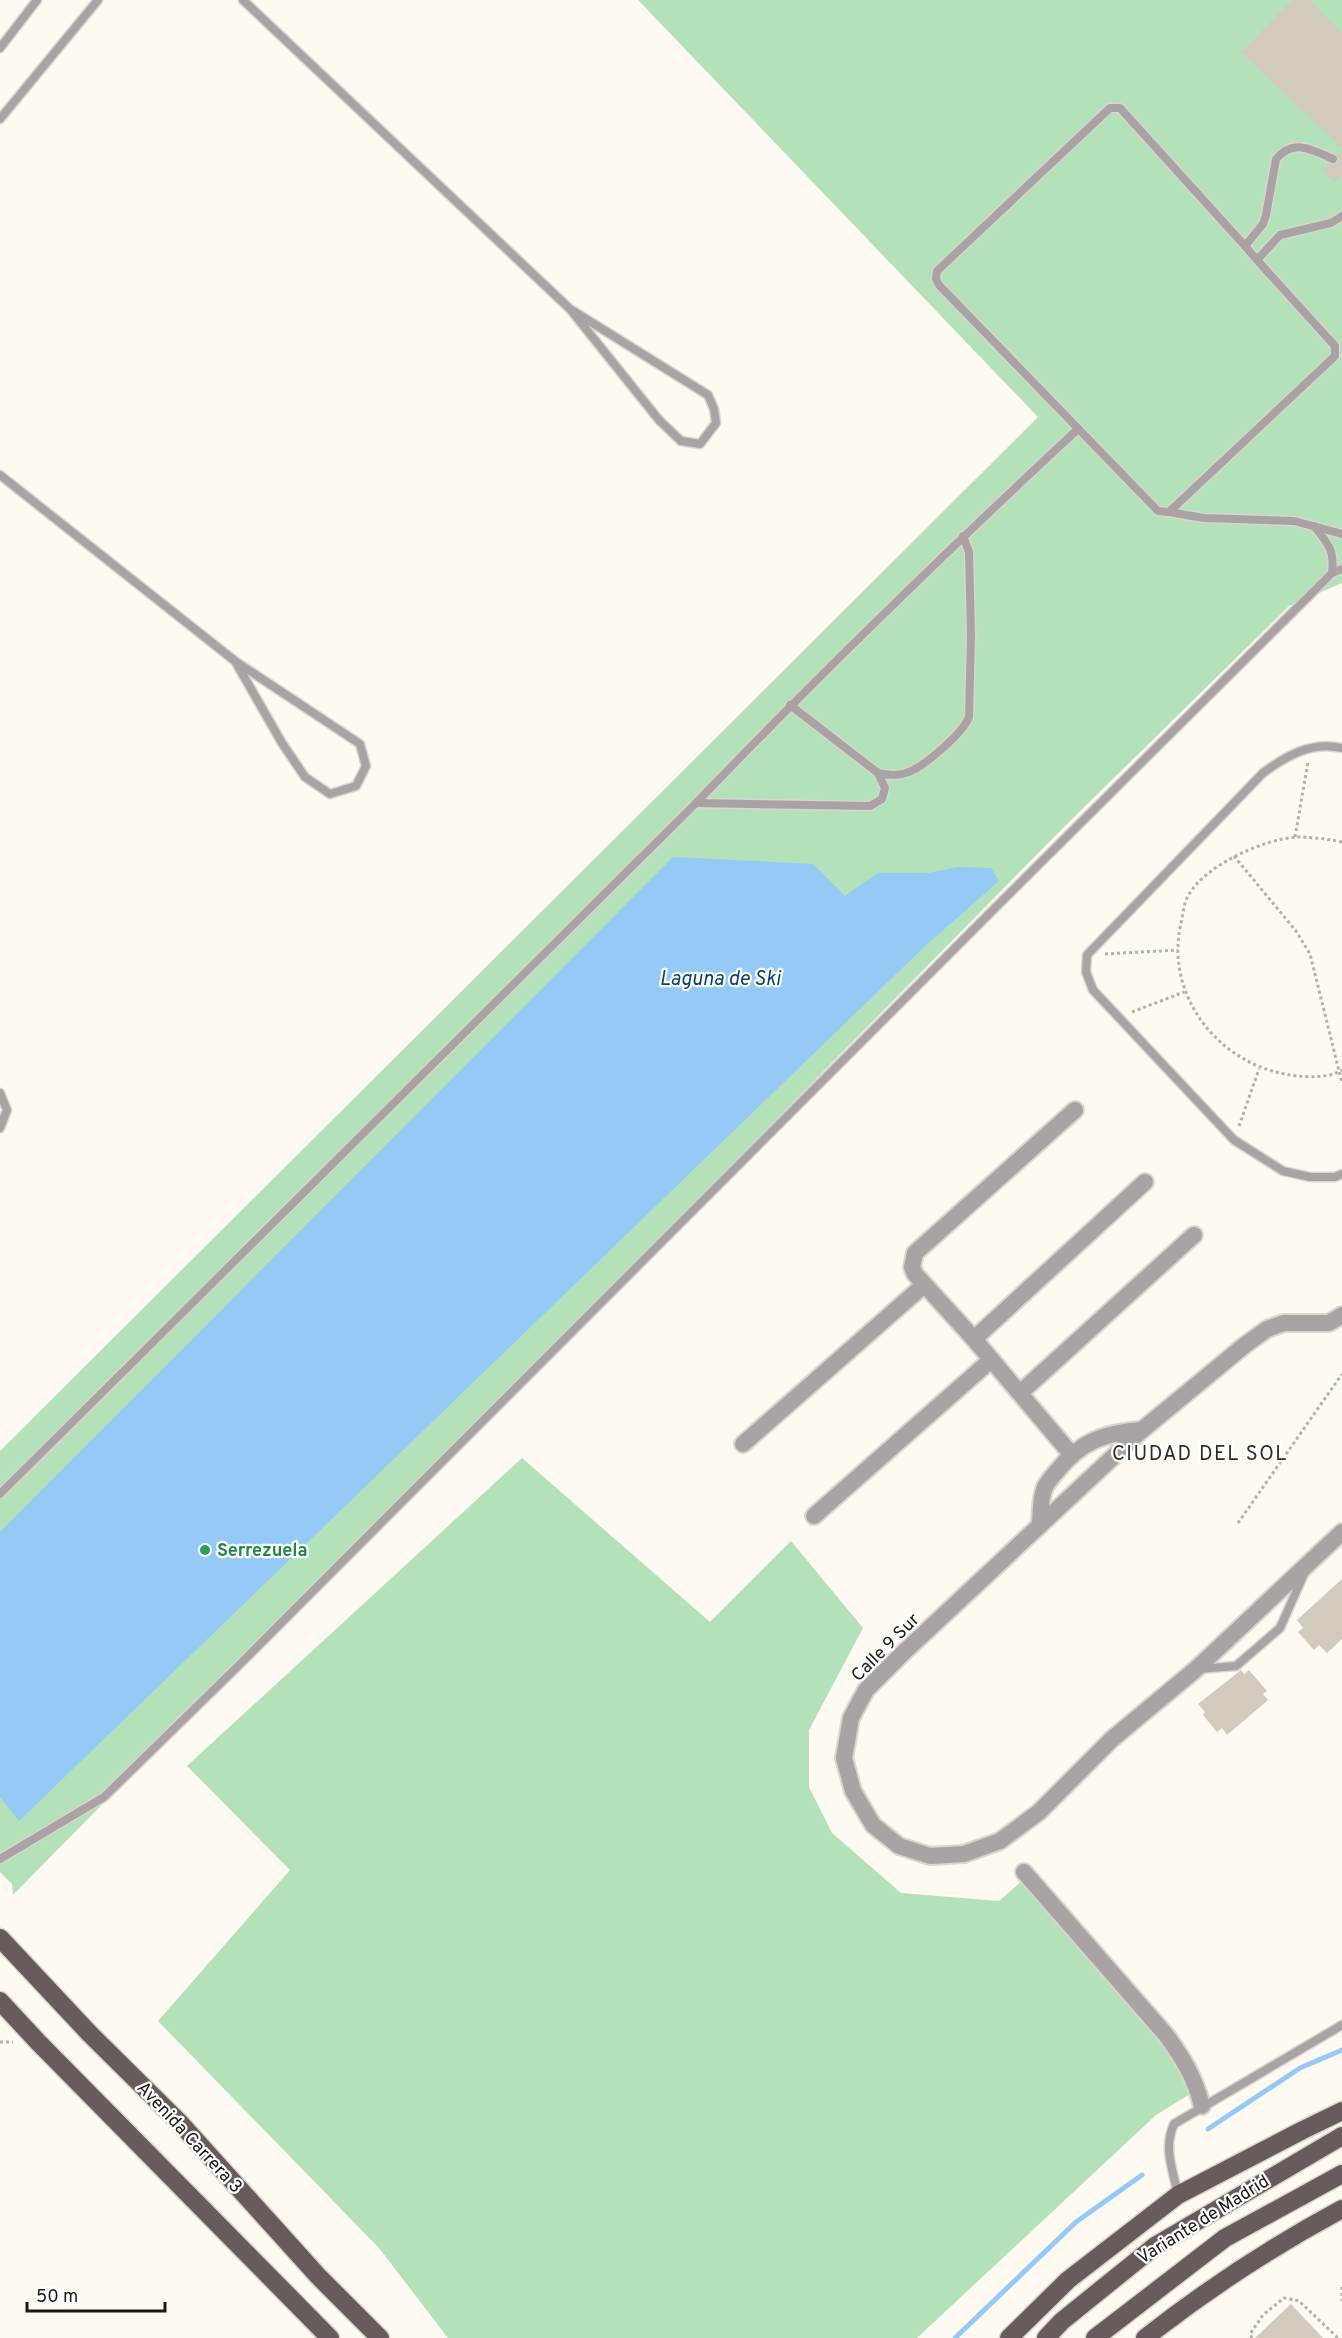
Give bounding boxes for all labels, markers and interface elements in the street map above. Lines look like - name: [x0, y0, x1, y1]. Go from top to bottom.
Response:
- water label: Laguna de Ski: [660, 967, 782, 993]
- district label: CIUDAD DEL SOL: [1112, 1442, 1288, 1468]
- place label: Serrezuela: [217, 1540, 308, 1563]
- marker: Serrezuela: [198, 1543, 212, 1557]
- street label: Calle 9 Sur: [847, 1609, 925, 1687]
- street label: Avenida Carrera 3: [131, 2077, 247, 2199]
- street label: Variante de Madrid: [1134, 2170, 1274, 2270]
- scale bar: [27, 2275, 165, 2313]
- text: 50 m: [36, 2286, 78, 2309]

